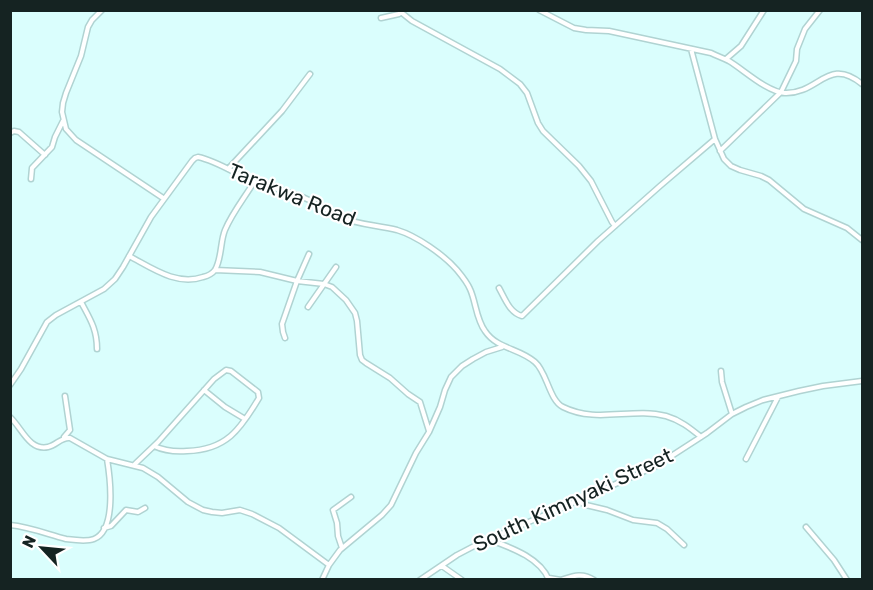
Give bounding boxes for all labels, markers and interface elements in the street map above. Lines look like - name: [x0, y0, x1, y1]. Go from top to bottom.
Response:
- street label: Tarakwa Road: [225, 158, 359, 231]
- street label: South Kimnyaki Street: [469, 442, 677, 557]
- north arrow: [12, 518, 72, 578]
- text: N: [18, 532, 40, 551]

